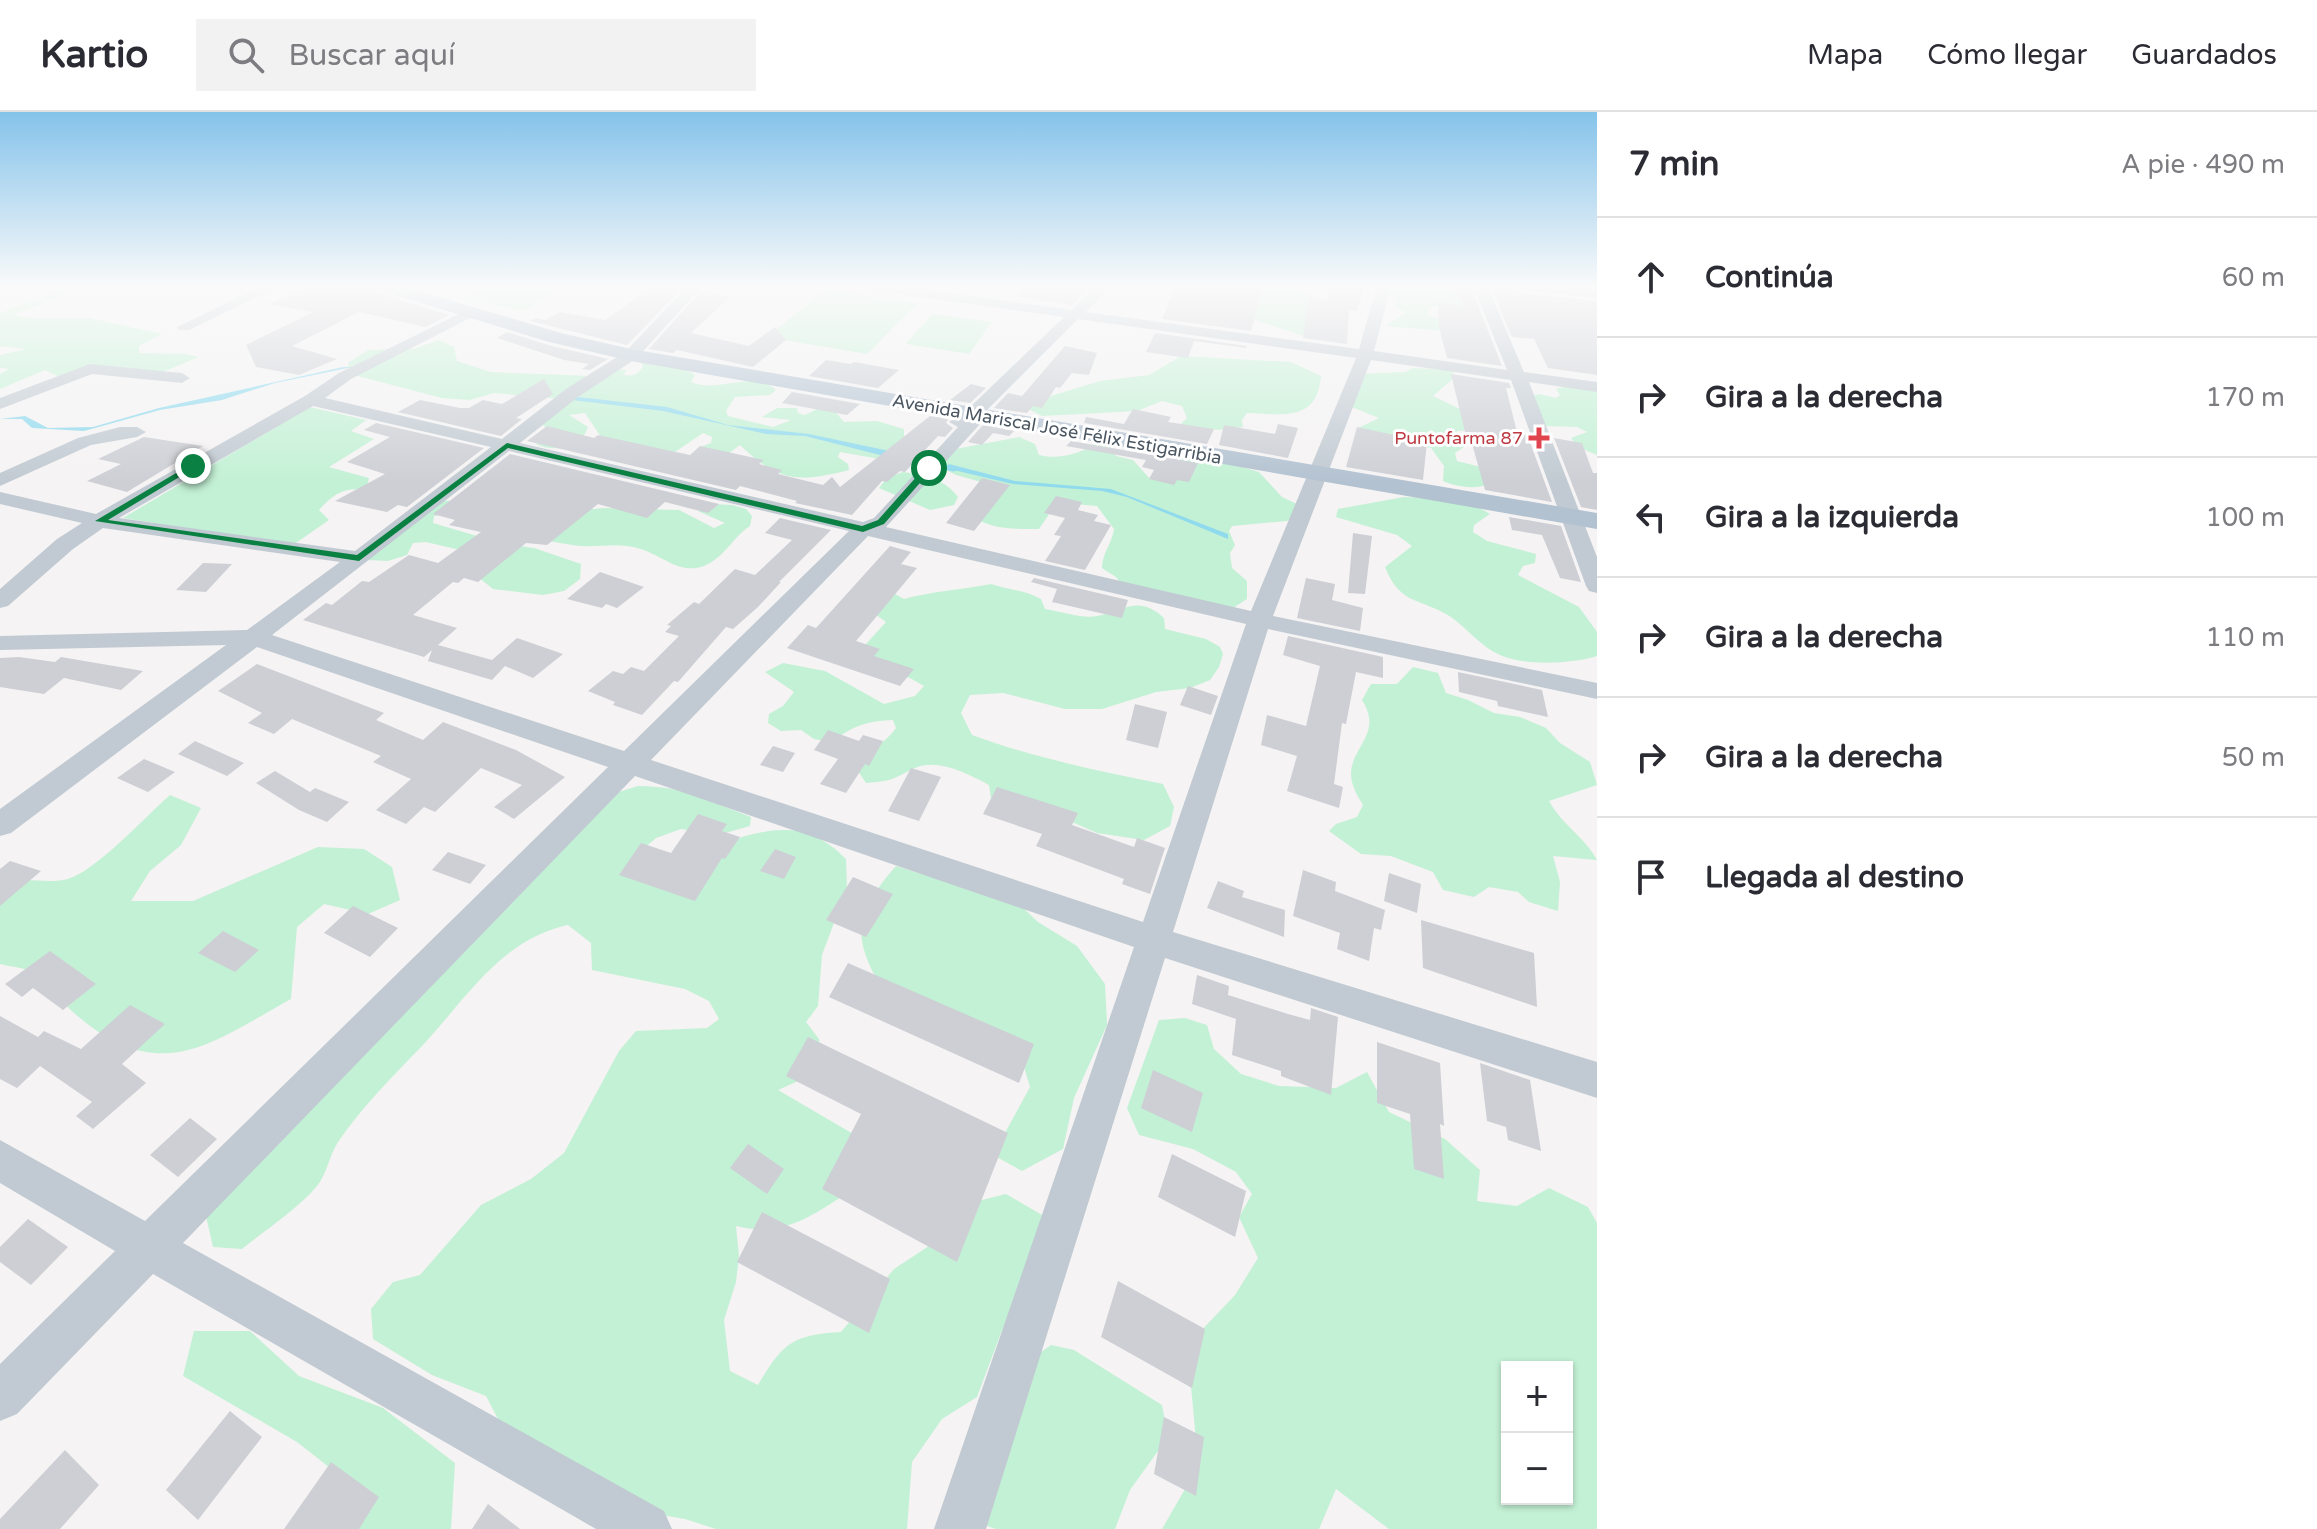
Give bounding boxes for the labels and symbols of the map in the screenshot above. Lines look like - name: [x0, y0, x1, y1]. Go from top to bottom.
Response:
- street label: Avenida Mariscal José Félix Estigarribia: [891, 389, 1223, 469]
- place label: Puntofarma 87: [1394, 427, 1523, 449]
- marker: Puntofarma 87: [1530, 429, 1548, 447]
- route end: [175, 448, 211, 484]
- route start: [911, 450, 947, 486]

